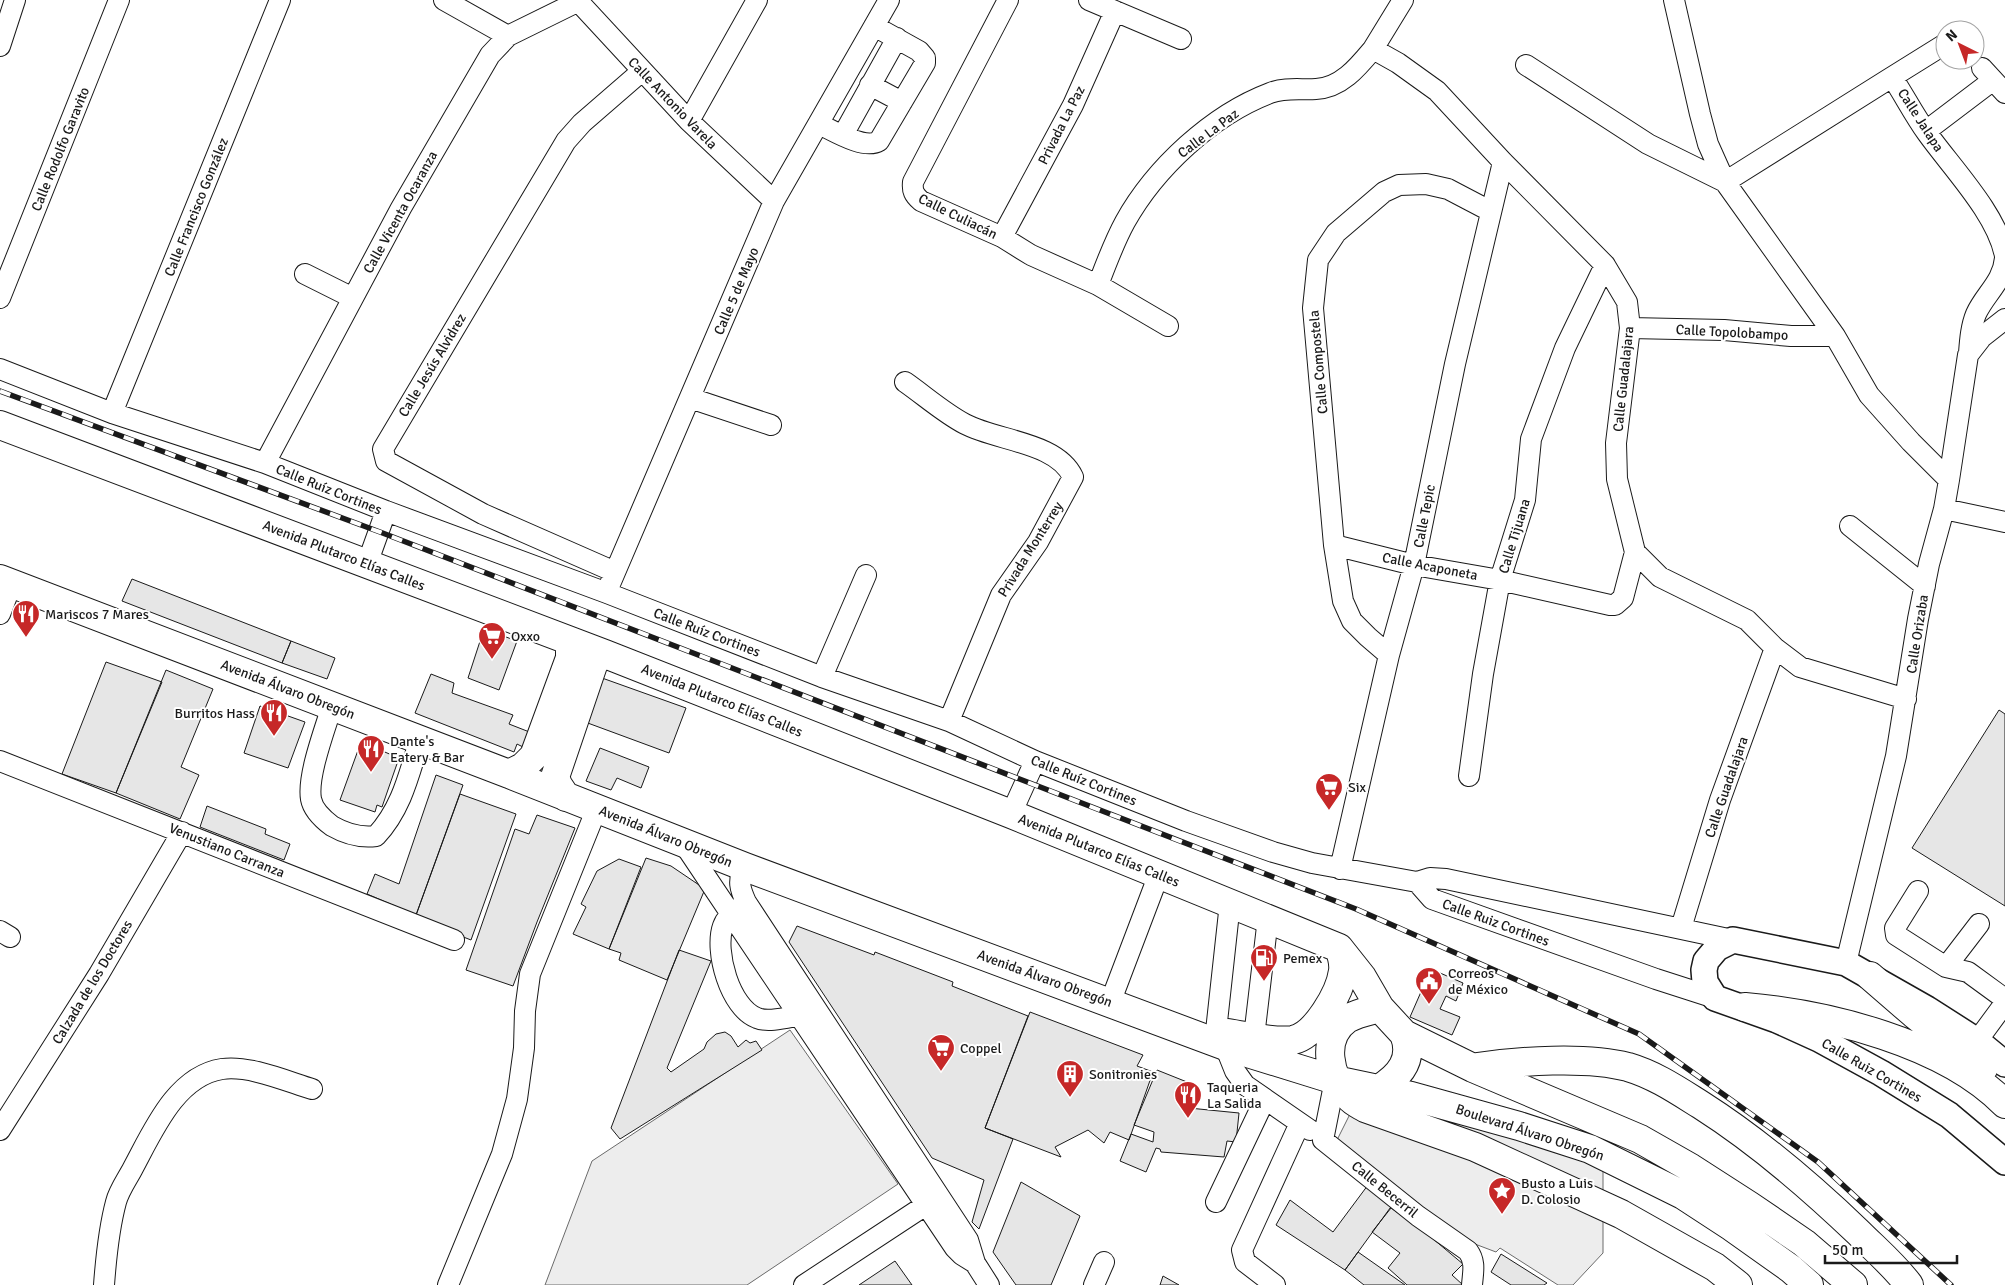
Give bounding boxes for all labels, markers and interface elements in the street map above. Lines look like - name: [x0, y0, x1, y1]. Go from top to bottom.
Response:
- north arrow: [1935, 20, 1985, 70]
- text: N: [1942, 26, 1961, 45]
- street label: Calle Antonio Varela: [624, 54, 721, 153]
- street label: Privada La Paz: [1034, 83, 1089, 167]
- street label: Calle Rodolfo Garavito: [28, 85, 93, 214]
- street label: Calle Jalapa: [1894, 85, 1947, 155]
- street label: Calle La Paz: [1175, 105, 1242, 162]
- street label: Calle Francisco González: [161, 135, 232, 279]
- street label: Calle Vicenta Ocaranza: [360, 148, 441, 277]
- street label: Calle Culiacán: [916, 190, 1000, 243]
- street label: Calle 5 de Mayo: [710, 245, 763, 338]
- street label: Calle Compostela: [1305, 309, 1332, 415]
- street label: Calle Jesús Alvidrez: [395, 310, 470, 420]
- street label: Calle Topolobampo: [1675, 321, 1789, 344]
- street label: Calle Guadalajara: [1609, 325, 1637, 433]
- street label: Calle Ruíz Cortines: [273, 460, 384, 519]
- street label: Calle Tepic: [1410, 483, 1439, 549]
- street label: Calle Tijuana: [1495, 497, 1534, 576]
- street label: Privada Monterrey: [994, 498, 1067, 600]
- street label: Avenida Plutarco Elías Calles: [260, 517, 427, 594]
- street label: Calle Acaponeta: [1381, 549, 1479, 584]
- street label: Calle Orizaba: [1903, 593, 1932, 675]
- restaurant icon: Mariscos 7 Mares: [11, 599, 41, 638]
- street label: Calle Ruíz Cortines: [651, 604, 763, 661]
- place label: Mariscos 7 Mares: [45, 606, 149, 623]
- supermarket icon: Oxxo: [477, 621, 507, 660]
- place label: Oxxo: [511, 628, 540, 645]
- street label: Avenida Álvaro Obregón: [218, 656, 357, 723]
- street label: Avenida Plutarco Elías Calles: [639, 660, 805, 741]
- restaurant icon: Burritos Hass: [259, 698, 289, 737]
- place label: Burritos Hass: [175, 705, 255, 722]
- place label: Dante's Eatery & Bar: [390, 733, 465, 766]
- restaurant icon: Dante's Eatery & Bar: [356, 734, 386, 773]
- street label: Calle Guadalajara: [1701, 734, 1752, 840]
- street label: Calle Ruíz Cortines: [1028, 751, 1139, 810]
- supermarket icon: Six: [1314, 772, 1344, 811]
- place label: Six: [1348, 779, 1366, 796]
- street label: Avenida Álvaro Obregón: [597, 802, 735, 871]
- street label: Avenida Plutarco Elías Calles: [1016, 810, 1182, 891]
- street label: Venustiano Carranza: [166, 819, 287, 881]
- street label: Calle Ruiz Cortines: [1440, 895, 1552, 950]
- street label: Calzada de los Doctores: [49, 917, 136, 1047]
- fuel station icon: Pemex: [1249, 943, 1279, 982]
- street label: Avenida Álvaro Obregón: [975, 946, 1115, 1011]
- place label: Pemex: [1283, 950, 1323, 967]
- place label: Correos de México: [1448, 965, 1508, 998]
- public building icon: Correos de México: [1414, 966, 1444, 1005]
- supermarket icon: Coppel: [926, 1033, 956, 1072]
- street label: Calle Ruiz Cortines: [1819, 1035, 1925, 1106]
- place label: Coppel: [960, 1040, 1002, 1057]
- building icon: Sonitronies: [1055, 1059, 1085, 1098]
- place label: Sonitronies: [1089, 1066, 1157, 1083]
- place label: Taqueria La Salida: [1207, 1079, 1262, 1112]
- restaurant icon: Taqueria La Salida: [1173, 1080, 1203, 1119]
- street label: Boulevard Álvaro Obregón: [1453, 1100, 1606, 1165]
- street label: Calle Becerril: [1348, 1157, 1421, 1221]
- place label: Busto a Luis D. Colosio: [1521, 1175, 1593, 1208]
- place icon: Busto a Luis D. Colosio: [1487, 1176, 1517, 1215]
- scale bar: [1825, 1232, 1958, 1264]
- text: 50 m: [1832, 1241, 1863, 1259]

